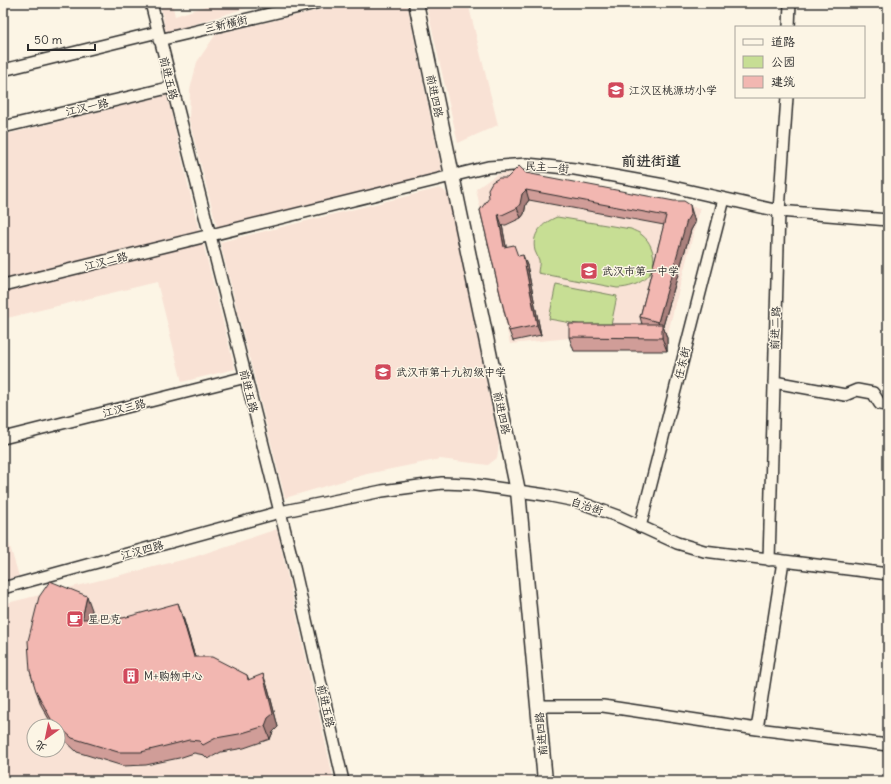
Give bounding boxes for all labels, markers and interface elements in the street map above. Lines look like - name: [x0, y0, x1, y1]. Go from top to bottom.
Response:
- street label: 三新横街: [203, 12, 250, 36]
- scale bar: [28, 26, 95, 52]
- legend: [735, 26, 865, 98]
- text: 50 m: [34, 32, 63, 47]
- text: 道路: [771, 34, 795, 49]
- text: 公园: [771, 54, 795, 69]
- street label: 前进五路: [157, 55, 181, 101]
- street label: 前进四路: [424, 73, 446, 119]
- text: 建筑: [771, 74, 795, 89]
- school or university icon: 江汉区桃源坊小学: [606, 80, 626, 100]
- place label: 江汉区桃源坊小学: [629, 83, 717, 97]
- street label: 江汉一路: [64, 95, 110, 119]
- district label: 前进街道: [621, 151, 681, 170]
- street label: 民主一街: [525, 158, 570, 176]
- street label: 江汉二路: [83, 249, 129, 273]
- school or university icon: 武汉市第一中学: [579, 261, 599, 281]
- place label: 武汉市第一中学: [602, 264, 679, 278]
- street label: 前进二路: [767, 306, 783, 350]
- street label: 任东街: [671, 344, 693, 381]
- school or university icon: 武汉市第十九初级中学: [373, 362, 393, 382]
- place label: 武汉市第十九初级中学: [396, 365, 506, 379]
- street label: 前进五路: [237, 368, 261, 414]
- street label: 前进四路: [491, 390, 513, 436]
- street label: 江汉三路: [101, 396, 147, 420]
- street label: 自治街: [569, 494, 606, 518]
- street label: 江汉四路: [119, 538, 165, 562]
- cafe icon: 星巴克: [65, 609, 85, 629]
- place label: 星巴克: [88, 612, 121, 626]
- building icon: M+购物中心: [121, 666, 141, 686]
- place label: M+购物中心: [144, 669, 203, 683]
- street label: 前进五路: [314, 683, 338, 729]
- street label: 前进四路: [532, 711, 550, 757]
- north arrow: [26, 718, 66, 758]
- text: 北: [32, 738, 49, 755]

